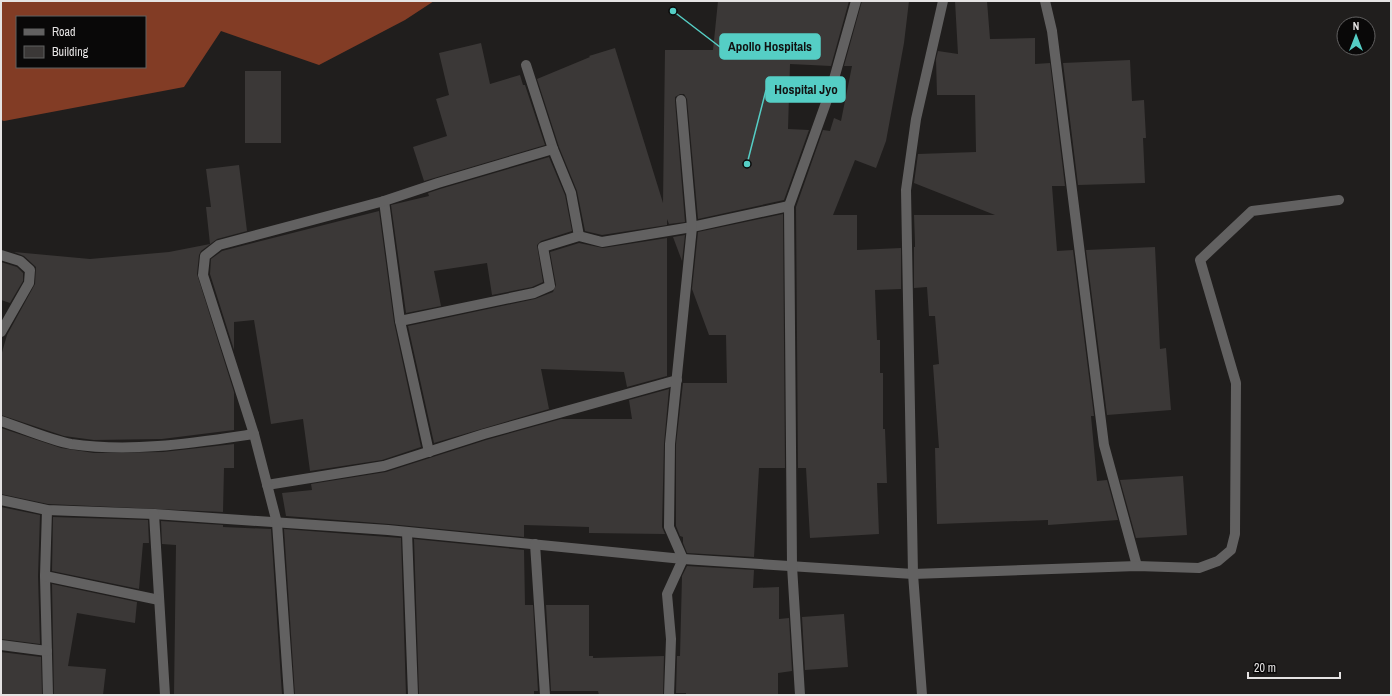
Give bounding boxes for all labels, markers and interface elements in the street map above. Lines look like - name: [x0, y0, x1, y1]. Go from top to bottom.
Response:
- legend: [16, 16, 146, 68]
- north arrow: [1336, 16, 1376, 56]
- text: N: [1353, 19, 1359, 33]
- text: Road: [52, 24, 76, 40]
- callout: Apollo Hospitals: [720, 34, 820, 59]
- text: Apollo Hospitals: [728, 38, 812, 55]
- text: Building: [52, 44, 89, 60]
- callout: Hospital Jyo: [766, 77, 845, 102]
- text: Hospital Jyo: [774, 81, 838, 98]
- scale bar: [1248, 654, 1340, 680]
- text: 20 m: [1254, 660, 1276, 676]

